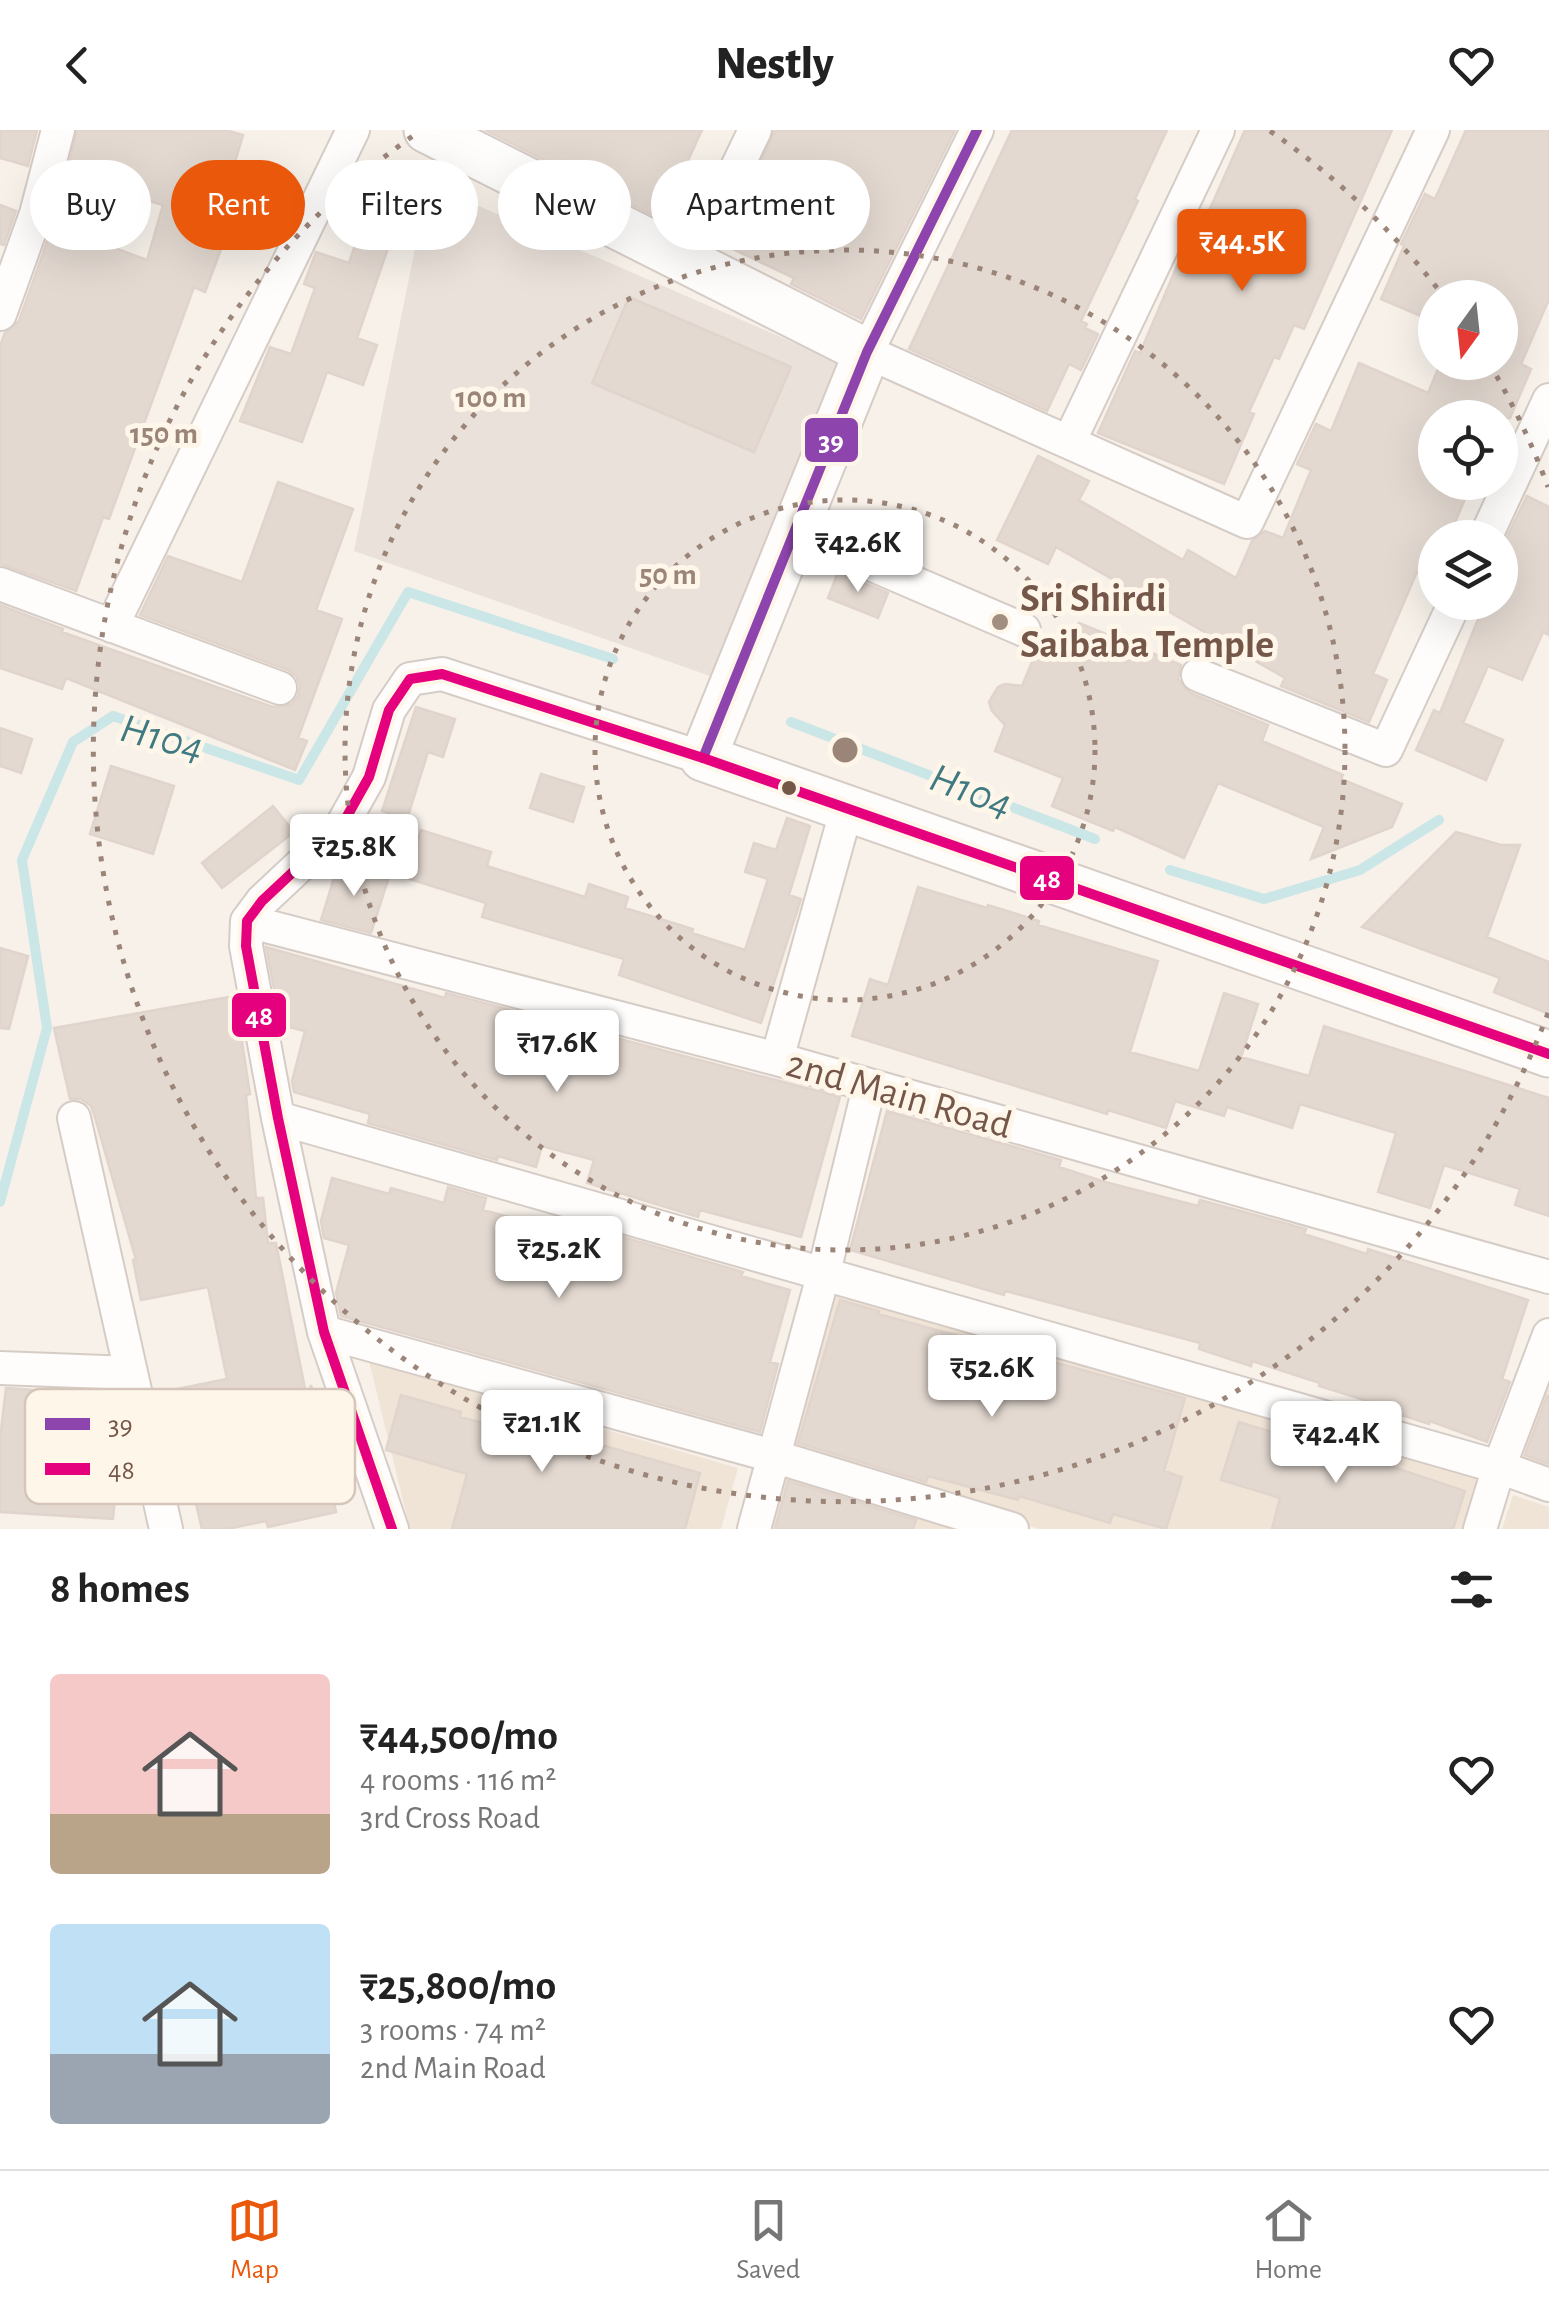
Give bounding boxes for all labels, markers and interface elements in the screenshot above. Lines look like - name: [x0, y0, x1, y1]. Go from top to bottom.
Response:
- icon: back: [50, 38, 105, 93]
- icon: heart: [1444, 38, 1499, 93]
- text: Nestly: [715, 42, 834, 87]
- chip: Buy: [30, 160, 151, 250]
- chip: Rent: [171, 160, 305, 250]
- chip: Filters: [325, 160, 478, 250]
- chip: New: [498, 160, 631, 250]
- chip: Apartment: [651, 160, 870, 250]
- pin: ₹44.5K: [1161, 209, 1323, 294]
- text: ₹44.5K: [1199, 225, 1285, 257]
- north arrow: [1418, 280, 1518, 380]
- map controls: [1418, 280, 1518, 620]
- text: 100 m: [456, 383, 526, 413]
- button: locate: [1418, 400, 1518, 500]
- line badge: 39: [803, 416, 860, 464]
- text: 150 m: [130, 419, 198, 449]
- text: 39: [818, 428, 844, 456]
- pin: ₹42.6K: [777, 510, 939, 595]
- button: layers: [1418, 520, 1518, 620]
- text: ₹42.6K: [815, 526, 901, 558]
- text: 50 m: [639, 560, 697, 590]
- place label: Sri Shirdi Saibaba Temple: [1020, 579, 1274, 665]
- marker: Sri Shirdi Saibaba Temple: [989, 611, 1011, 633]
- water label: H104: [116, 707, 208, 769]
- centre of rings: [827, 732, 863, 768]
- water label: H104: [924, 756, 1018, 826]
- unlabelled marker: [779, 778, 799, 798]
- pin: ₹25.8K: [273, 814, 435, 899]
- text: ₹25.8K: [312, 830, 396, 862]
- line badge: 48: [1018, 854, 1076, 902]
- text: 48: [1033, 866, 1061, 894]
- line badge: 48: [230, 991, 288, 1039]
- text: 48: [245, 1003, 273, 1031]
- pin: ₹17.6K: [476, 1010, 638, 1095]
- text: ₹17.6K: [517, 1026, 597, 1058]
- street label: 2nd Main Road: [782, 1044, 1016, 1146]
- pin: ₹25.2K: [478, 1216, 640, 1301]
- text: ₹25.2K: [517, 1232, 601, 1264]
- pin: ₹52.6K: [911, 1335, 1073, 1420]
- text: ₹52.6K: [950, 1351, 1034, 1383]
- legend: [25, 1389, 355, 1504]
- pin: ₹21.1K: [461, 1390, 623, 1475]
- pin: ₹42.4K: [1255, 1401, 1417, 1486]
- text: ₹21.1K: [503, 1406, 581, 1438]
- text: 39: [108, 1412, 133, 1440]
- text: ₹42.4K: [1293, 1417, 1379, 1449]
- text: 48: [108, 1457, 135, 1485]
- icon: filters: [1444, 1562, 1499, 1617]
- text: 8 homes: [50, 1568, 190, 1610]
- icon: home: [130, 1714, 250, 1834]
- text: ₹44,500/mo: [360, 1715, 558, 1757]
- icon: heart: [1444, 1747, 1499, 1802]
- text: 4 rooms · 116 m²: [360, 1764, 557, 1796]
- text: 3rd Cross Road: [360, 1802, 540, 1834]
- icon: home: [130, 1964, 250, 2084]
- text: ₹25,800/mo: [360, 1965, 556, 2007]
- icon: heart: [1444, 1997, 1499, 2052]
- text: 3 rooms · 74 m²: [360, 2014, 546, 2046]
- text: 2nd Main Road: [360, 2052, 546, 2084]
- tab: Map: [227, 2193, 282, 2287]
- tab: Saved: [736, 2193, 800, 2287]
- tab: Home: [1255, 2193, 1322, 2287]

